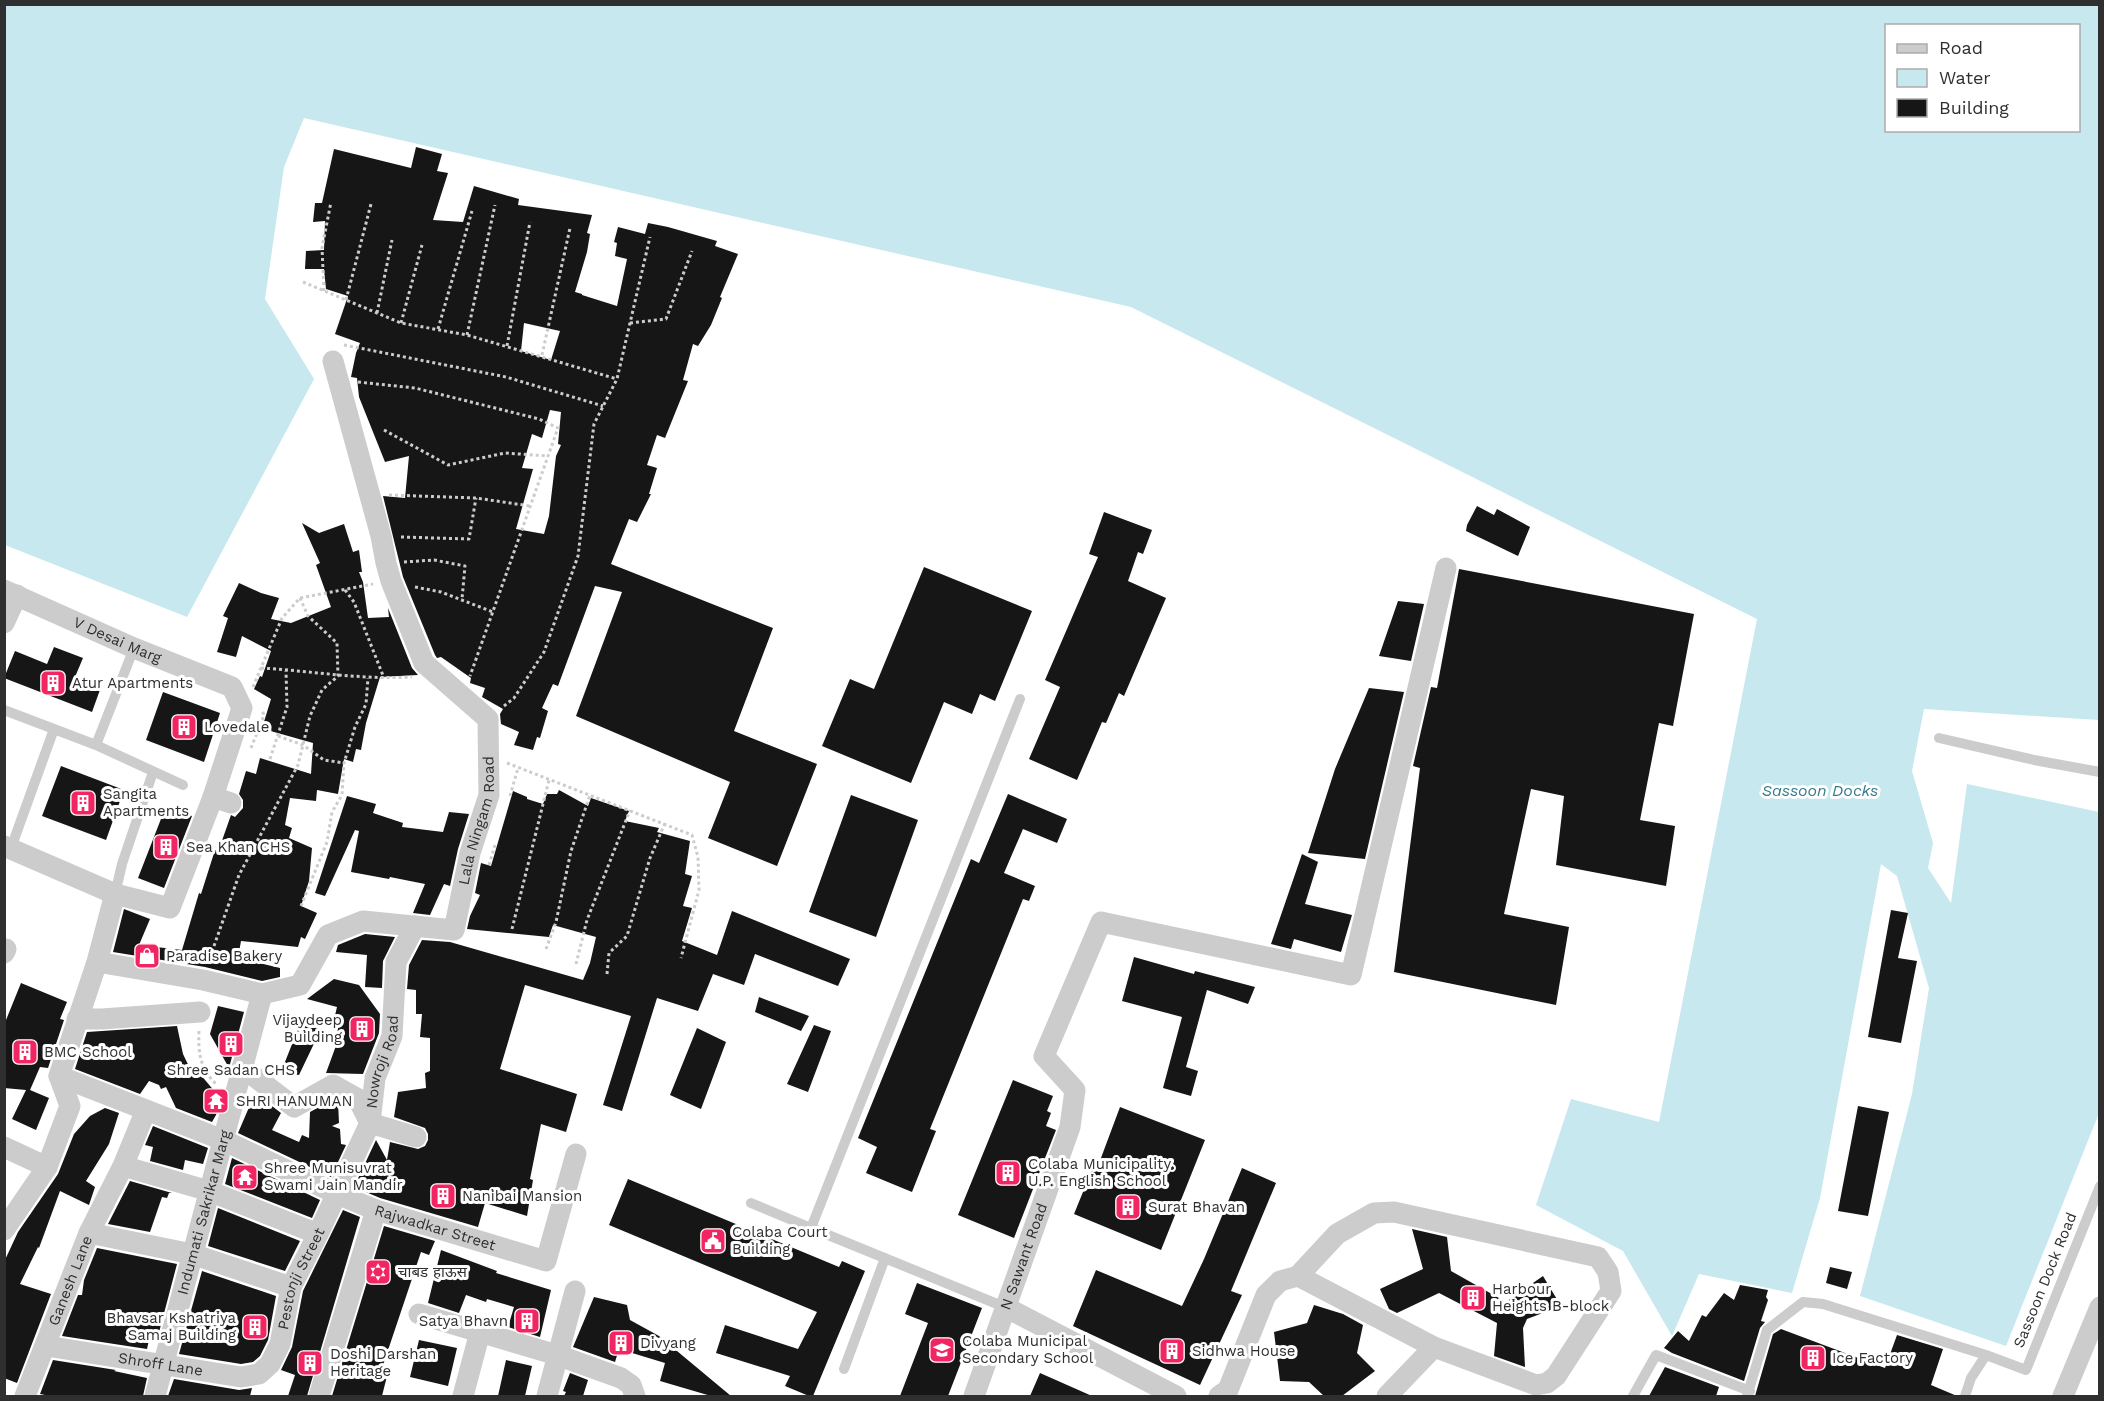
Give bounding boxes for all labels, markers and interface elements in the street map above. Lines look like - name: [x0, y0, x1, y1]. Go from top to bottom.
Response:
- legend: [1885, 24, 2080, 132]
- text: Road: [1939, 37, 1983, 58]
- text: Water: [1939, 67, 1991, 88]
- text: Building: [1939, 97, 2009, 118]
- street label: V Desai Marg: [71, 613, 164, 667]
- building icon: Atur Apartments: [38, 668, 68, 698]
- place label: Atur Apartments: [72, 674, 193, 692]
- building icon: Lovedale: [169, 712, 199, 742]
- place label: Lovedale: [204, 718, 269, 736]
- street label: Lala Ningam Road: [455, 756, 498, 887]
- water label: Sassoon Docks: [1762, 781, 1878, 800]
- place label: Sangita Apartments: [103, 785, 189, 820]
- building icon: Sangita Apartments: [68, 788, 98, 818]
- building icon: Sea Khan CHS: [151, 832, 181, 862]
- place label: Sea Khan CHS: [186, 838, 290, 856]
- shop icon: Paradise Bakery: [132, 941, 162, 971]
- place label: Paradise Bakery: [166, 947, 282, 965]
- place label: Vijaydeep Building: [272, 1011, 342, 1046]
- building icon: Vijaydeep Building: [347, 1014, 377, 1044]
- street label: Nowroji Road: [363, 1015, 402, 1110]
- building icon: Shree Sadan CHS: [216, 1029, 246, 1059]
- building icon: BMC School: [10, 1037, 40, 1067]
- place label: BMC School: [44, 1043, 132, 1061]
- place label: Shree Sadan CHS: [167, 1061, 295, 1079]
- temple icon: SHRI HANUMAN: [201, 1086, 231, 1116]
- place label: SHRI HANUMAN: [236, 1092, 352, 1110]
- street label: Indumati Sakrikar Marg: [173, 1128, 234, 1297]
- place label: Colaba Municipality. U.P. English School: [1028, 1155, 1174, 1190]
- building icon: Colaba Municipality. U.P. English School: [993, 1158, 1023, 1188]
- place label: Shree Munisuvrat Swami Jain Mandir: [264, 1159, 403, 1194]
- temple icon: Shree Munisuvrat Swami Jain Mandir: [230, 1162, 260, 1192]
- building icon: Nanibai Mansion: [428, 1181, 458, 1211]
- place label: Nanibai Mansion: [462, 1187, 582, 1205]
- building icon: Surat Bhavan: [1113, 1192, 1143, 1222]
- place label: Surat Bhavan: [1148, 1198, 1245, 1216]
- street label: Rajwadkar Street: [372, 1201, 499, 1255]
- street label: N Sawant Road: [996, 1201, 1051, 1312]
- street label: Sassoon Dock Road: [2010, 1210, 2080, 1350]
- place label: Colaba Court Building: [732, 1223, 828, 1258]
- street label: Pestonji Street: [274, 1224, 329, 1331]
- public building icon: Colaba Court Building: [698, 1226, 728, 1256]
- street label: Ganesh Lane: [45, 1233, 96, 1328]
- synagogue icon: चाबड हाऊस: [363, 1257, 393, 1287]
- place label: चाबड हाऊस: [398, 1263, 468, 1281]
- place label: Harbour Heights B-block: [1492, 1280, 1610, 1315]
- building icon: Harbour Heights B-block: [1458, 1283, 1488, 1313]
- building icon: Satya Bhavn: [512, 1306, 542, 1336]
- place label: Bhavsar Kshatriya Samaj Building: [106, 1309, 237, 1344]
- building icon: Bhavsar Kshatriya Samaj Building: [240, 1312, 270, 1342]
- place label: Satya Bhavn: [419, 1312, 508, 1330]
- building icon: Divyang: [606, 1328, 636, 1358]
- place label: Colaba Municipal Secondary School: [962, 1332, 1094, 1367]
- place label: Divyang: [640, 1334, 696, 1352]
- school or university icon: Colaba Municipal Secondary School: [927, 1335, 957, 1365]
- building icon: Sidhwa House: [1157, 1336, 1187, 1366]
- place label: Sidhwa House: [1192, 1342, 1295, 1360]
- building icon: Ice Factory: [1798, 1343, 1828, 1373]
- place label: Doshi Darshan Heritage: [330, 1345, 436, 1380]
- building icon: Doshi Darshan Heritage: [295, 1348, 325, 1378]
- street label: Shroff Lane: [117, 1349, 204, 1380]
- place label: Ice Factory: [1832, 1349, 1913, 1367]

